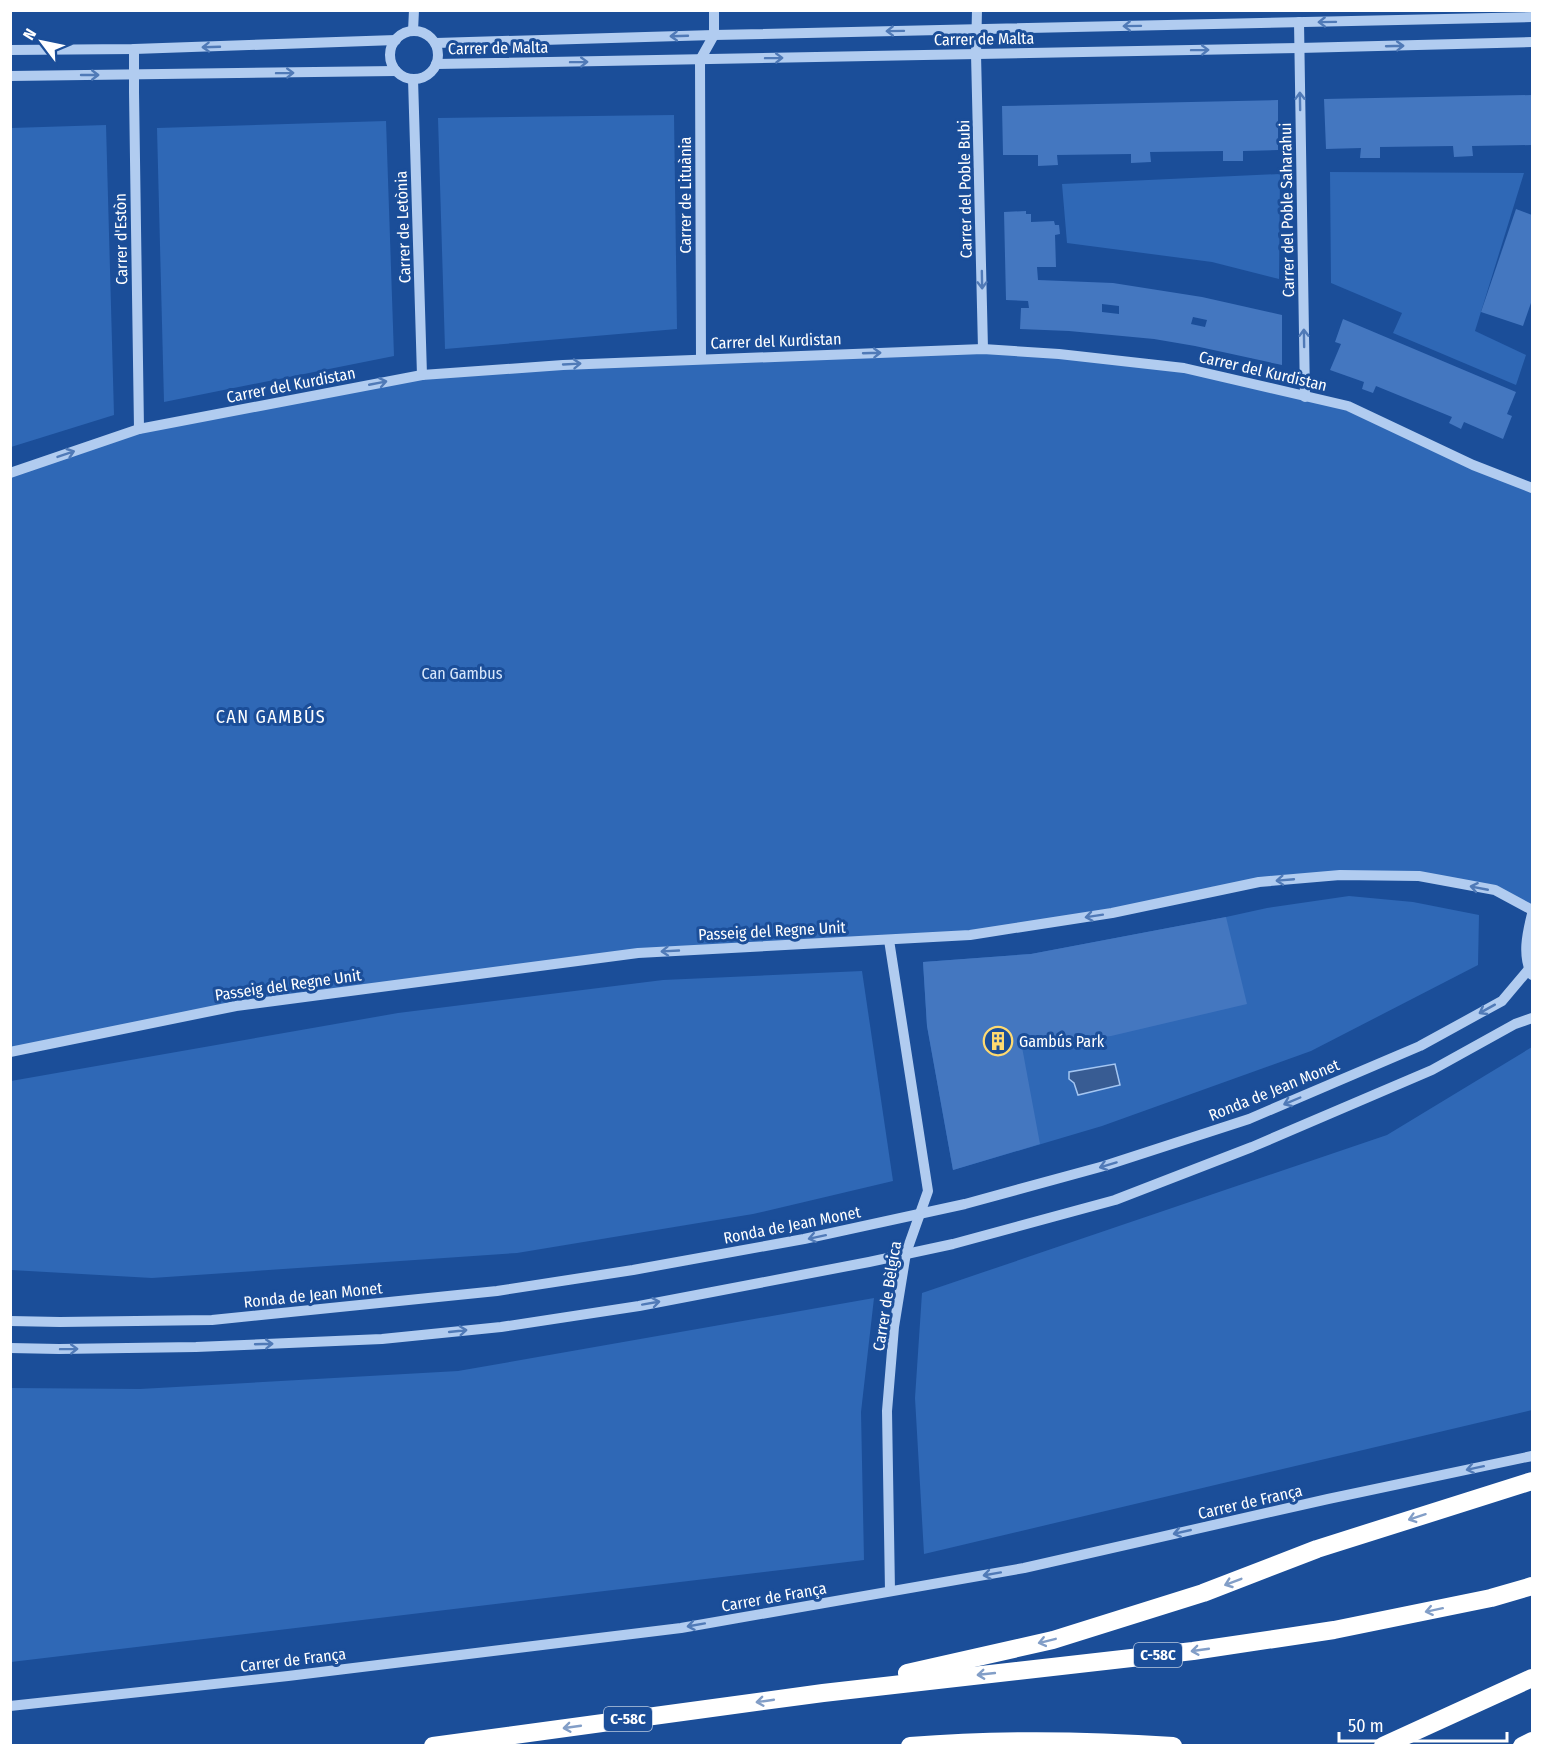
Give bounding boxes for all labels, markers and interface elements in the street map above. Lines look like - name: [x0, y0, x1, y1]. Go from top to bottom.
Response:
- north arrow: [12, 12, 72, 72]
- one-way arrow: [1318, 16, 1338, 27]
- one-way arrow: [1123, 20, 1143, 32]
- text: N: [19, 25, 40, 43]
- one-way arrow: [886, 25, 906, 37]
- street label: Carrer de Malta: [934, 29, 1034, 49]
- one-way arrow: [670, 30, 690, 42]
- street label: Carrer de Malta: [448, 38, 548, 58]
- one-way arrow: [1384, 40, 1404, 51]
- one-way arrow: [202, 41, 222, 52]
- one-way arrow: [1189, 44, 1209, 56]
- one-way arrow: [763, 53, 783, 64]
- one-way arrow: [568, 56, 588, 68]
- one-way arrow: [274, 67, 294, 79]
- one-way arrow: [79, 69, 99, 81]
- one-way arrow: [1294, 92, 1306, 112]
- street label: Carrer del Poble Bubi: [954, 120, 976, 258]
- street label: Carrer del Poble Saharahui: [1276, 123, 1298, 297]
- street label: Carrer de Lituània: [676, 136, 695, 253]
- street label: Carrer de Letònia: [392, 170, 414, 283]
- street label: Carrer d'Estòn: [111, 193, 131, 285]
- one-way arrow: [976, 270, 988, 290]
- street label: Carrer del Kurdistan: [710, 329, 842, 353]
- one-way arrow: [1298, 329, 1310, 349]
- one-way arrow: [861, 347, 881, 359]
- street label: Carrer del Kurdistan: [1197, 347, 1329, 395]
- one-way arrow: [562, 359, 582, 370]
- street label: Carrer del Kurdistan: [225, 363, 357, 407]
- one-way arrow: [368, 377, 388, 388]
- one-way arrow: [56, 447, 75, 458]
- park label: Can Gambus: [421, 664, 503, 683]
- district label: CAN GAMBÚS: [216, 705, 326, 728]
- one-way arrow: [1276, 875, 1296, 886]
- one-way arrow: [1470, 882, 1489, 893]
- one-way arrow: [1084, 911, 1104, 922]
- street label: Passeig del Regne Unit: [698, 918, 847, 944]
- one-way arrow: [660, 945, 680, 956]
- street label: Passeig del Regne Unit: [214, 965, 363, 1005]
- one-way arrow: [1479, 1003, 1496, 1015]
- building icon: Gambús Park: [982, 1025, 1014, 1057]
- place label: Gambús Park: [1019, 1032, 1105, 1051]
- street label: Ronda de Jean Monet: [1206, 1055, 1343, 1125]
- one-way arrow: [1283, 1095, 1301, 1107]
- one-way arrow: [1099, 1160, 1118, 1171]
- street label: Ronda de Jean Monet: [722, 1202, 863, 1248]
- one-way arrow: [807, 1231, 826, 1243]
- street label: Carrer de Bèlgica: [869, 1240, 905, 1352]
- street label: Ronda de Jean Monet: [243, 1278, 384, 1312]
- one-way arrow: [641, 1297, 661, 1308]
- one-way arrow: [448, 1325, 468, 1336]
- one-way arrow: [253, 1338, 273, 1349]
- one-way arrow: [58, 1343, 78, 1355]
- one-way arrow: [1466, 1463, 1485, 1475]
- street label: Carrer de França: [1196, 1481, 1304, 1523]
- one-way arrow: [1408, 1512, 1427, 1523]
- one-way arrow: [1173, 1527, 1192, 1539]
- one-way arrow: [982, 1568, 1002, 1579]
- one-way arrow: [1224, 1577, 1243, 1588]
- street label: Carrer de França: [720, 1578, 828, 1616]
- one-way arrow: [1425, 1605, 1444, 1616]
- one-way arrow: [687, 1620, 706, 1631]
- one-way arrow: [1038, 1635, 1057, 1647]
- road number: C-58C: [1134, 1643, 1182, 1667]
- street label: Carrer de França: [239, 1644, 347, 1676]
- one-way arrow: [1191, 1644, 1211, 1655]
- one-way arrow: [976, 1669, 996, 1680]
- one-way arrow: [756, 1695, 775, 1706]
- scale bar: [1339, 1705, 1507, 1743]
- road number: C-58C: [604, 1707, 652, 1731]
- text: 50 m: [1348, 1715, 1384, 1737]
- one-way arrow: [562, 1721, 582, 1732]

